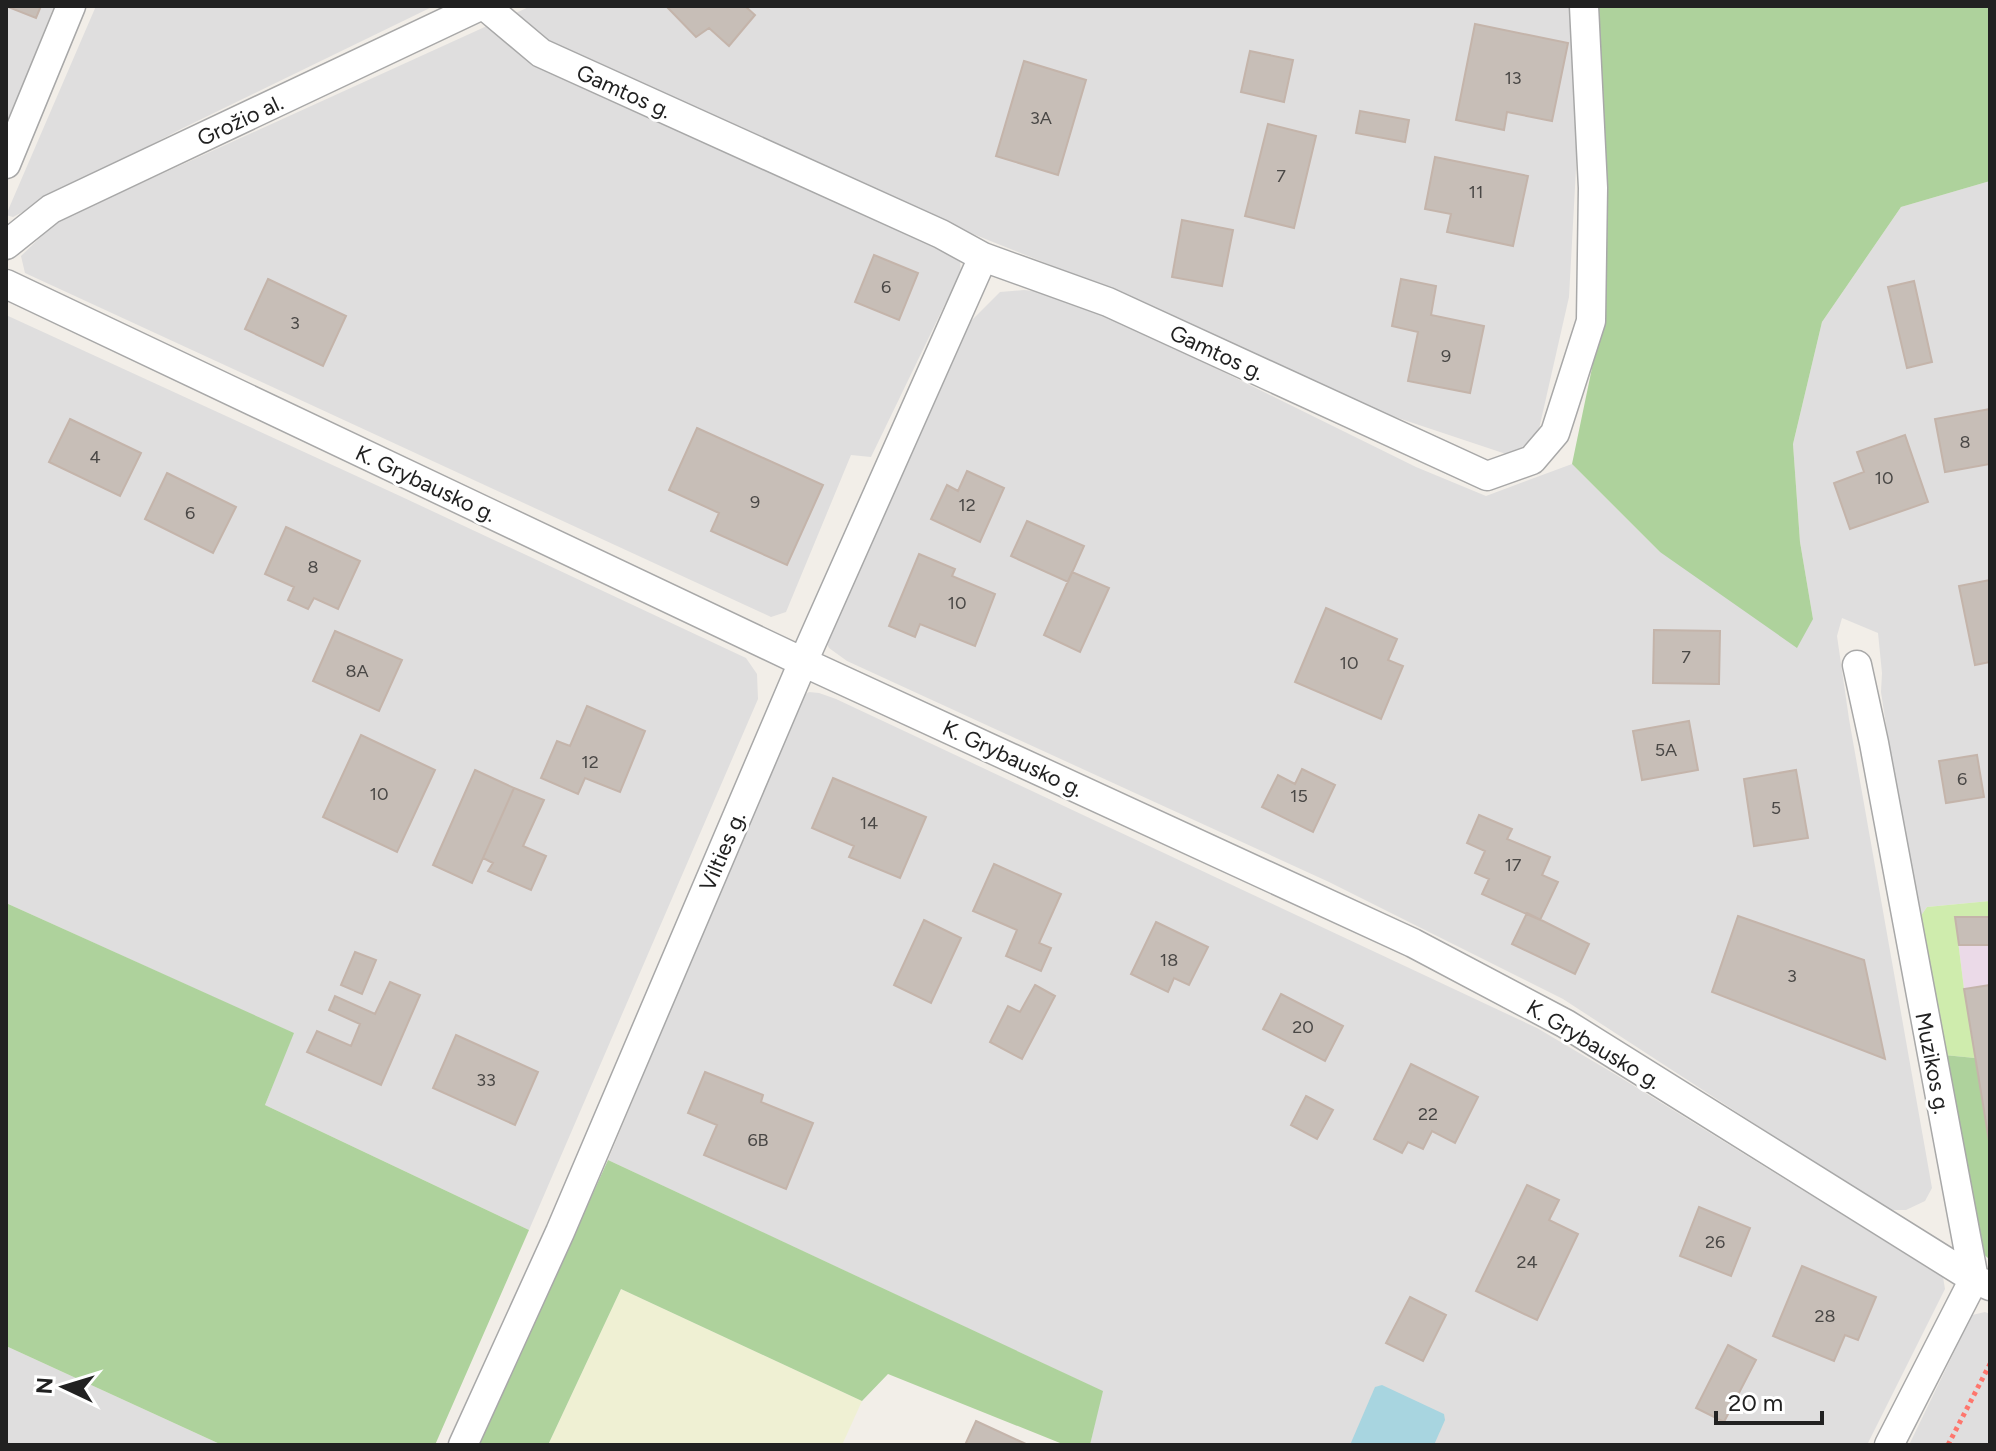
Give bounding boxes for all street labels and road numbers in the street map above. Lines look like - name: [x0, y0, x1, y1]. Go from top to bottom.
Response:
- street label: Gamtos g.: [572, 59, 675, 124]
- street label: Grožio al.: [193, 89, 287, 152]
- street label: Gamtos g.: [1165, 319, 1268, 386]
- street label: K. Grybausko g.: [351, 439, 500, 528]
- street label: K. Grybausko g.: [938, 714, 1087, 803]
- street label: Vilties g.: [694, 807, 751, 895]
- street label: K. Grybausko g.: [1522, 994, 1666, 1095]
- street label: Muzikos g.: [1909, 1010, 1956, 1116]

